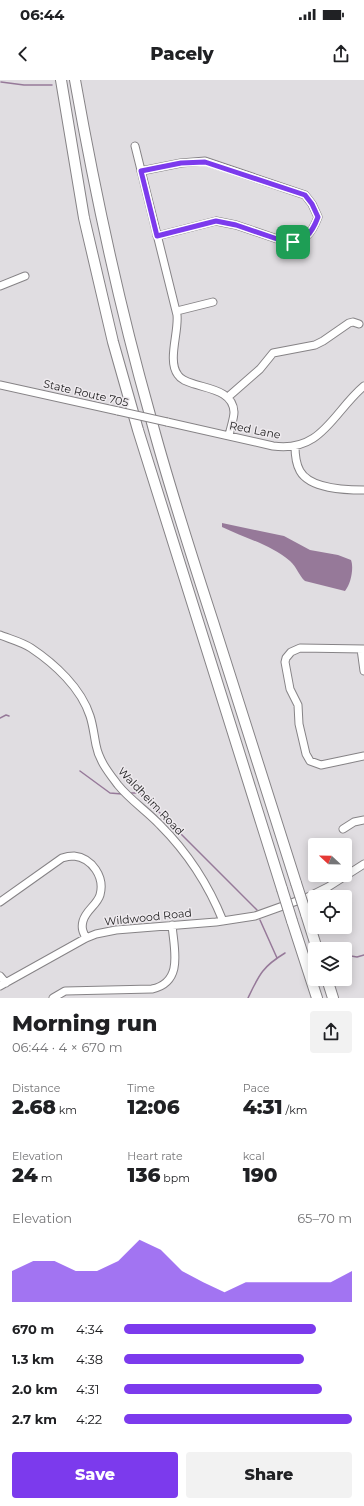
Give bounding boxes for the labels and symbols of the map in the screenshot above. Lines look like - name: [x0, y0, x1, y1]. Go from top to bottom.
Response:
- pin: [276, 225, 310, 259]
- street label: State Route 705: [42, 376, 130, 410]
- street label: Red Lane: [228, 418, 282, 442]
- street label: Waldheim Road: [115, 764, 187, 838]
- north arrow: [308, 838, 352, 882]
- street label: Wildwood Road: [104, 905, 192, 929]

